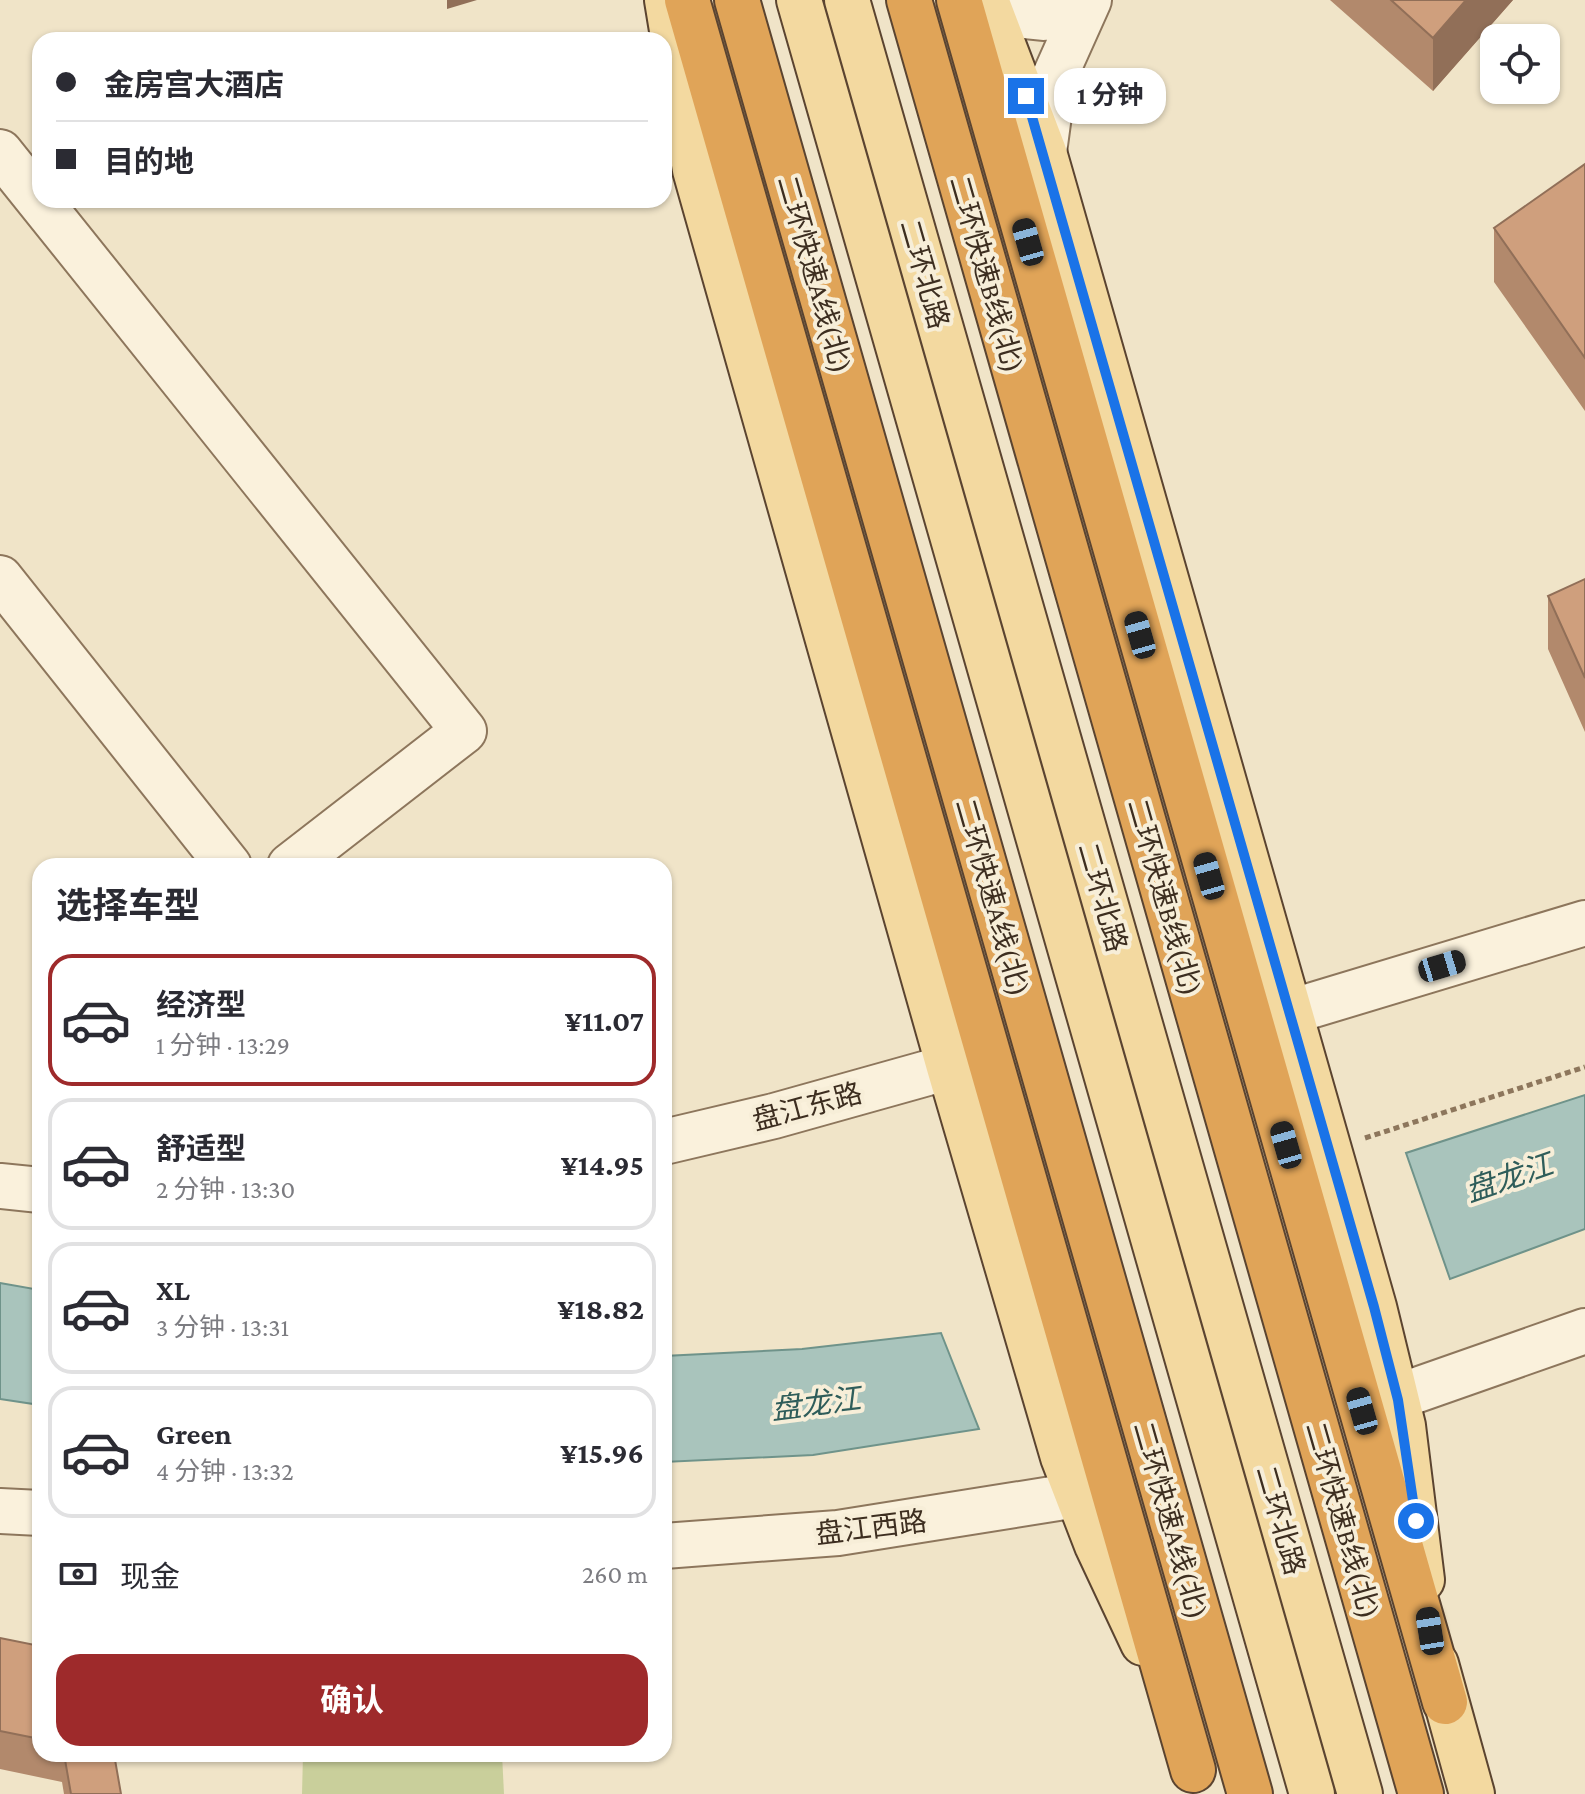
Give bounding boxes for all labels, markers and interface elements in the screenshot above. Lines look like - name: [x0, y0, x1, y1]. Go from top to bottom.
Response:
- map controls: [1480, 24, 1560, 104]
- button: locate: [1480, 24, 1560, 104]
- text: 金房宫大酒店: [104, 68, 284, 101]
- callout: 1 分钟: [1054, 68, 1166, 124]
- route end: [1008, 78, 1044, 114]
- text: 1 分钟: [1077, 81, 1143, 110]
- text: 目的地: [104, 145, 194, 178]
- street label: 二环快速A线(北): [771, 172, 857, 377]
- street label: 二环快速B线(北): [943, 172, 1029, 376]
- street label: 二环北路: [894, 216, 955, 332]
- car: [1010, 216, 1046, 268]
- car: [1122, 609, 1158, 661]
- street label: 二环快速A线(北): [949, 795, 1035, 1000]
- street label: 二环快速B线(北): [1121, 795, 1207, 999]
- street label: 二环北路: [1072, 839, 1133, 955]
- car: [1191, 850, 1227, 902]
- text: 选择车型: [56, 886, 200, 926]
- car: [1416, 948, 1468, 984]
- icon: car: [60, 984, 132, 1056]
- text: 经济型: [156, 988, 246, 1021]
- text: ¥11.07: [565, 1004, 644, 1037]
- text: 1 分钟 · 13:29: [156, 1031, 290, 1060]
- street label: 盘江东路: [749, 1077, 865, 1136]
- car: [1268, 1119, 1304, 1171]
- icon: car: [60, 1128, 132, 1200]
- text: 舒适型: [156, 1132, 246, 1165]
- water label: 盘龙江: [1461, 1146, 1560, 1208]
- text: ¥14.95: [561, 1148, 644, 1181]
- text: 2 分钟 · 13:30: [156, 1175, 295, 1204]
- icon: car: [60, 1272, 132, 1344]
- text: XL: [156, 1273, 190, 1306]
- text: ¥18.82: [557, 1292, 644, 1325]
- text: 3 分钟 · 13:31: [156, 1313, 289, 1342]
- water label: 盘龙江: [769, 1381, 866, 1425]
- car: [1344, 1385, 1380, 1437]
- icon: car: [60, 1416, 132, 1488]
- text: Green: [156, 1417, 232, 1450]
- street label: 二环快速A线(北): [1127, 1418, 1213, 1623]
- street label: 二环快速B线(北): [1299, 1418, 1385, 1622]
- text: ¥15.96: [560, 1436, 644, 1469]
- text: 4 分钟 · 13:32: [156, 1457, 294, 1486]
- street label: 二环北路: [1250, 1462, 1311, 1578]
- route start: [1398, 1503, 1434, 1539]
- street label: 盘江西路: [814, 1505, 929, 1550]
- icon: cash: [56, 1552, 100, 1596]
- text: 现金: [120, 1560, 180, 1593]
- text: 260 m: [582, 1560, 648, 1589]
- car: [1414, 1605, 1446, 1657]
- button: 确认: [56, 1654, 648, 1746]

